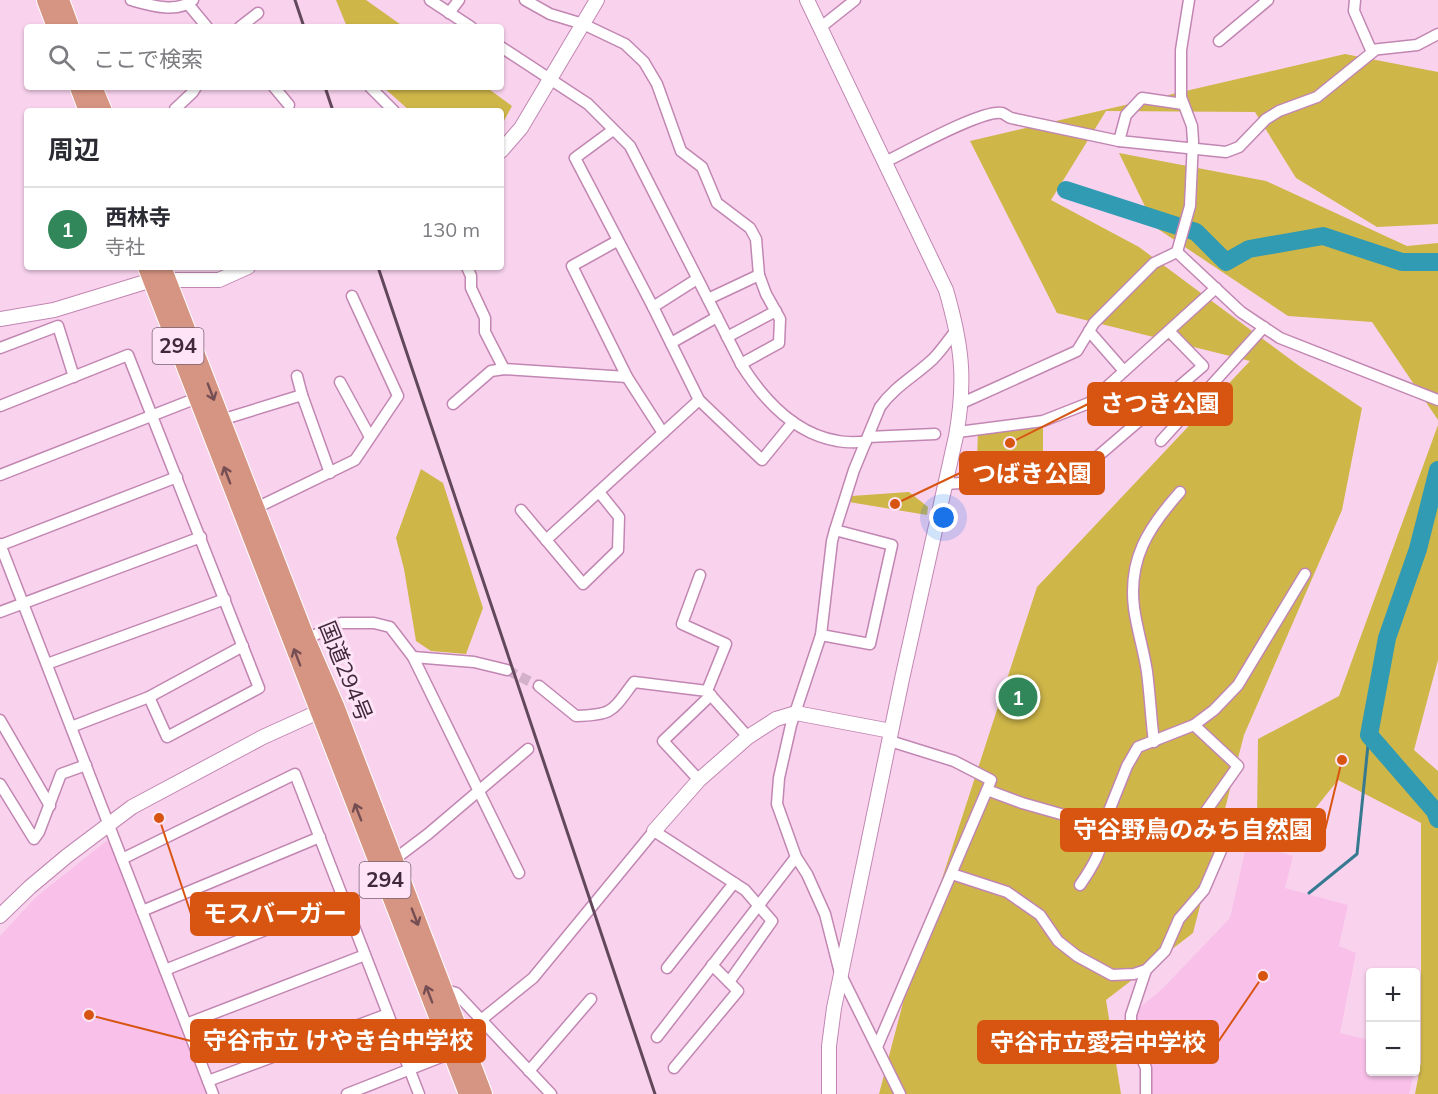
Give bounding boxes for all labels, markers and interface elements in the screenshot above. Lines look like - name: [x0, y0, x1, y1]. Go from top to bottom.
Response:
- search box: [24, 24, 504, 90]
- icon: search: [45, 41, 78, 74]
- text: ここで検索: [93, 45, 203, 73]
- text: 周辺: [48, 133, 100, 166]
- text: 西林寺: [105, 203, 171, 231]
- text: 1: [62, 217, 74, 242]
- text: 130 m: [421, 217, 480, 242]
- text: 寺社: [105, 234, 145, 259]
- road number: 294: [152, 328, 204, 364]
- one-way arrow: [206, 383, 217, 401]
- callout: さつき公園: [1088, 383, 1232, 425]
- text: さつき公園: [1100, 388, 1220, 418]
- callout: つばき公園: [960, 452, 1104, 494]
- text: つばき公園: [972, 458, 1092, 488]
- one-way arrow: [221, 466, 232, 485]
- your location: [929, 503, 958, 532]
- street label: 国道294号: [313, 617, 379, 725]
- one-way arrow: [291, 648, 302, 666]
- pin: 1: [998, 674, 1038, 720]
- one-way arrow: [352, 803, 363, 822]
- callout: 守谷野鳥のみち自然園: [1061, 809, 1325, 851]
- text: 守谷野鳥のみち自然園: [1073, 814, 1313, 844]
- road number: 294: [360, 862, 410, 898]
- callout: モスバーガー: [191, 893, 359, 935]
- text: モスバーガー: [203, 898, 347, 928]
- one-way arrow: [410, 908, 421, 926]
- map controls: [1366, 968, 1420, 1076]
- button: +: [1366, 968, 1420, 1022]
- one-way arrow: [423, 985, 434, 1004]
- callout: 守谷市立 けやき台中学校: [191, 1020, 485, 1062]
- callout: 守谷市立愛宕中学校: [978, 1021, 1218, 1063]
- button: −: [1366, 1022, 1420, 1076]
- text: 守谷市立 けやき台中学校: [203, 1025, 473, 1055]
- text: 守谷市立愛宕中学校: [990, 1027, 1206, 1057]

